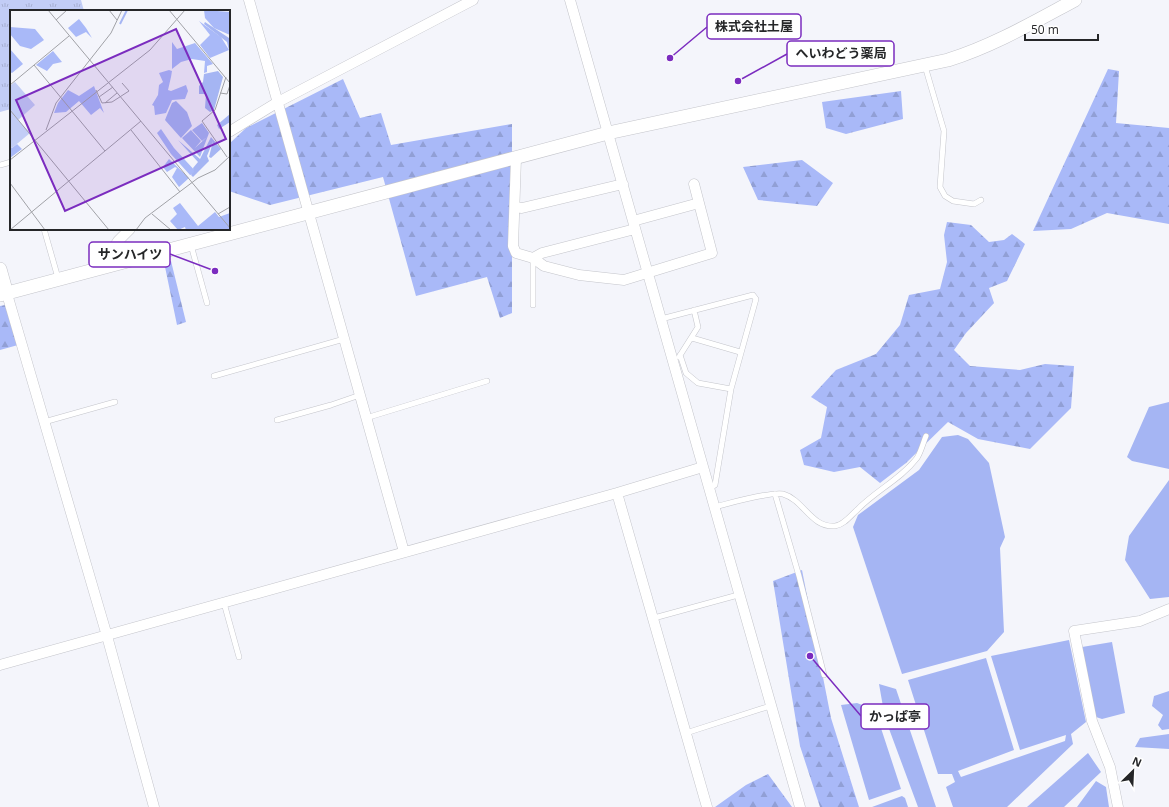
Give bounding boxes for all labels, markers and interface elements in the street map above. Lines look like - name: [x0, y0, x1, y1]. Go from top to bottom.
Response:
- inset map: [10, 10, 230, 230]
- callout: 株式会社土屋: [707, 14, 801, 39]
- scale bar: [1025, 16, 1098, 42]
- text: 株式会社土屋: [715, 17, 793, 35]
- text: 50 m: [1031, 21, 1059, 38]
- callout: へいわどう薬局: [787, 41, 894, 66]
- text: へいわどう薬局: [795, 44, 887, 62]
- callout: サンハイツ: [89, 242, 170, 267]
- text: サンハイツ: [98, 245, 162, 263]
- callout: かっぱ亭: [861, 704, 929, 729]
- text: かっぱ亭: [869, 707, 921, 725]
- north arrow: [1113, 751, 1153, 791]
- text: N: [1130, 753, 1144, 770]

